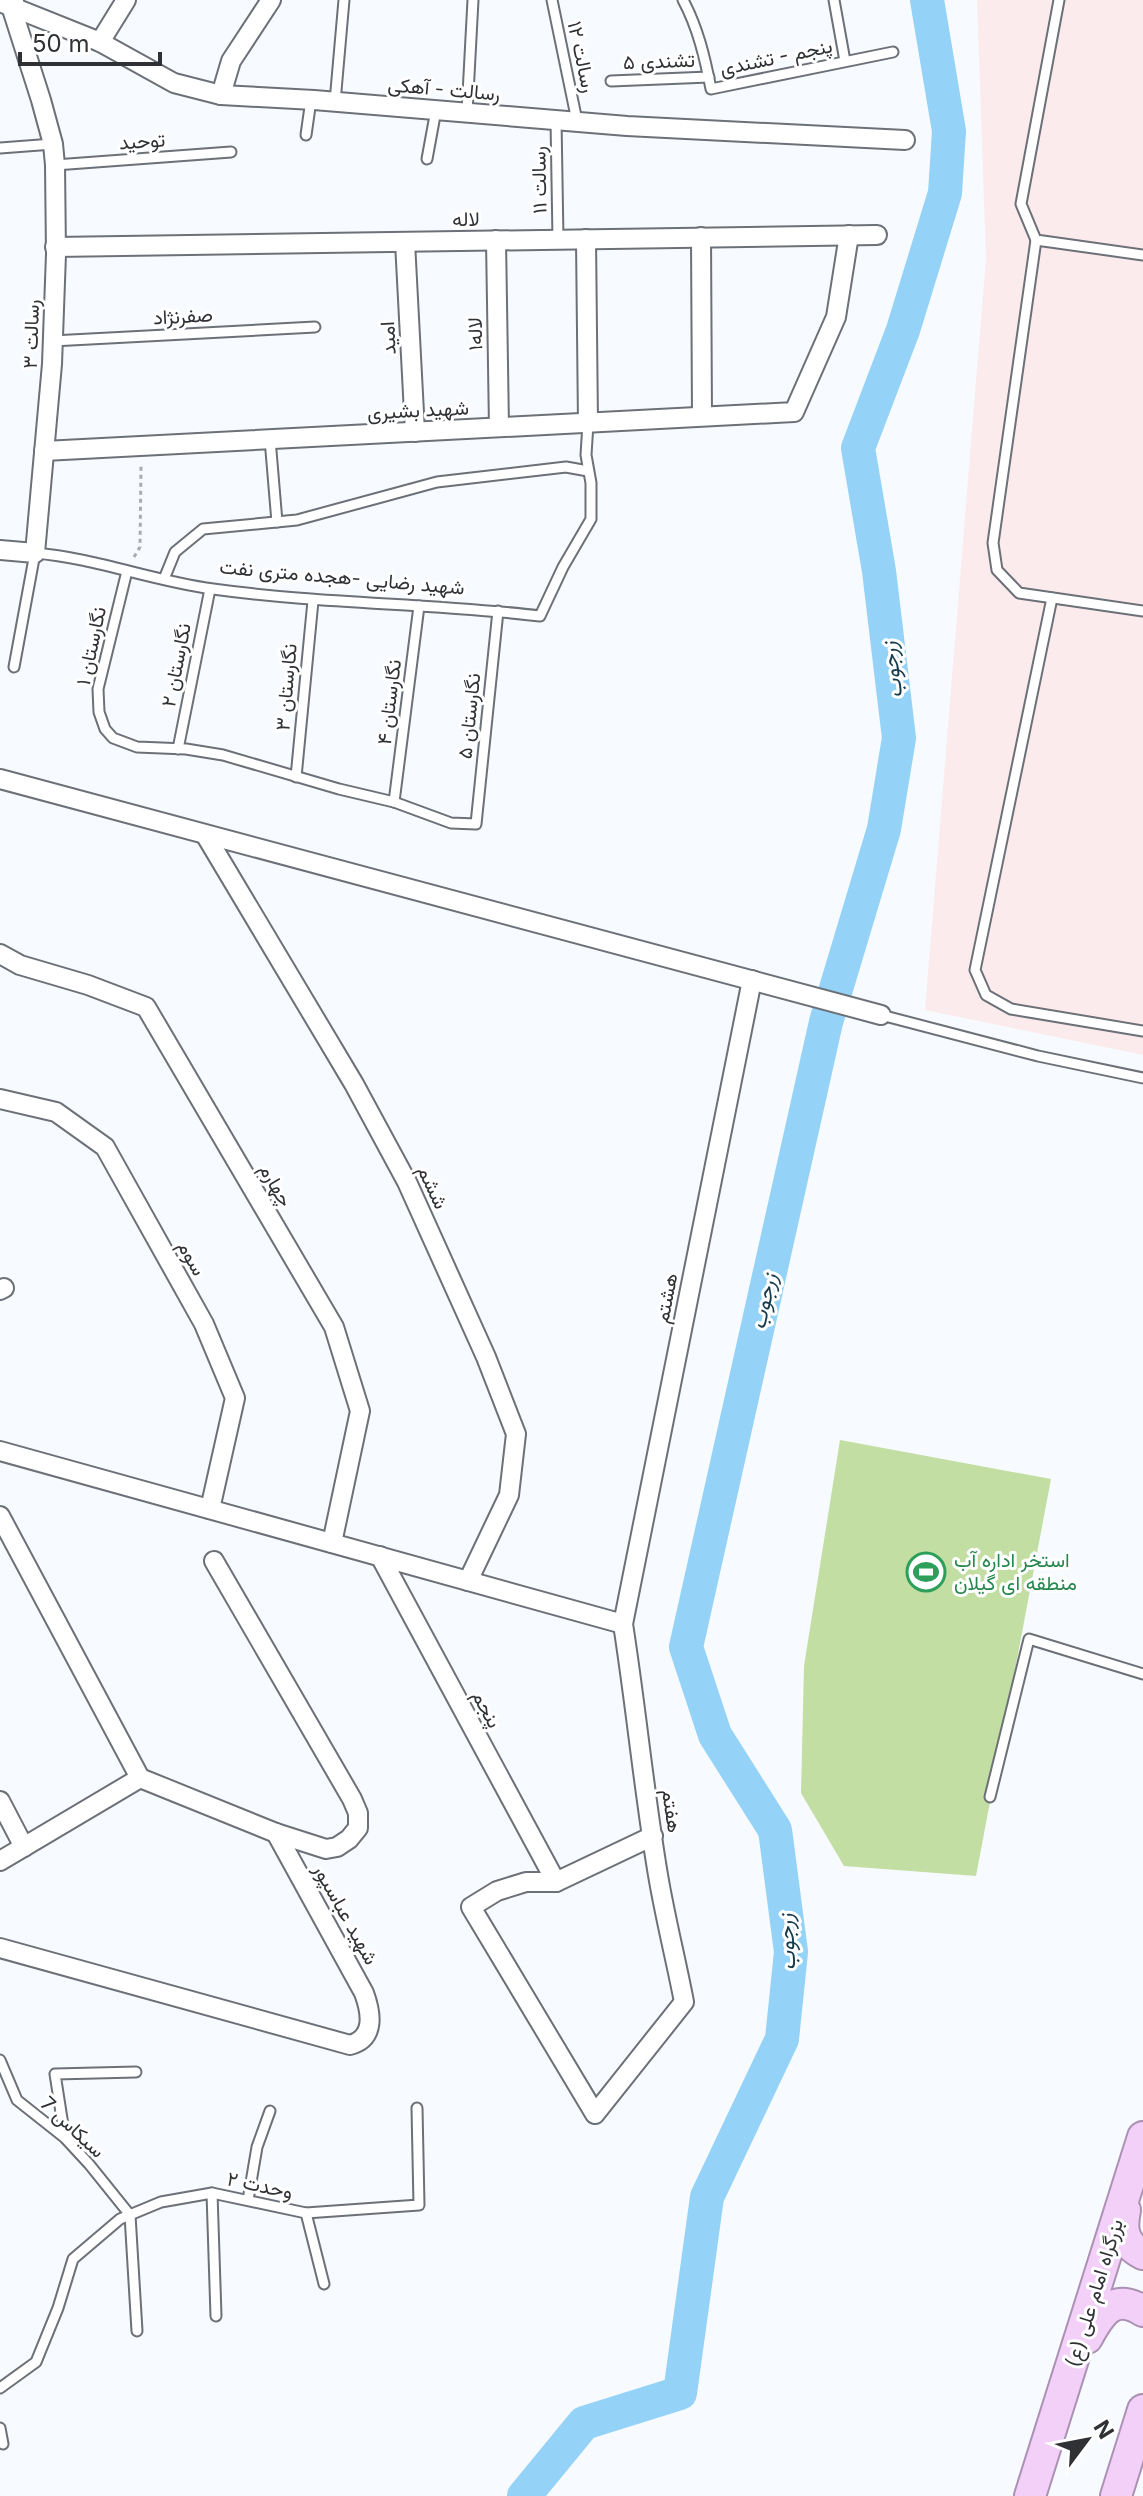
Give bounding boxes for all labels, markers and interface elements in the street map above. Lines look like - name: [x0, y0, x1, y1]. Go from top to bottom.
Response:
- scale bar: [20, 16, 160, 66]
- street label: رسالت ۱۲: [562, 19, 601, 95]
- text: 50 m: [32, 29, 90, 58]
- street label: پنجم - تشندی: [718, 33, 835, 83]
- street label: تشندی ۵: [623, 48, 695, 74]
- street label: رسالت - آهکی: [387, 72, 501, 107]
- street label: توحید: [118, 127, 166, 156]
- street label: رسالت ۱۱: [526, 146, 553, 214]
- street label: لاله: [452, 207, 480, 231]
- street label: رسالت ۳: [18, 299, 45, 369]
- street label: صفرنژاد: [152, 302, 214, 331]
- street label: لاله۱: [463, 317, 487, 351]
- street label: امید: [375, 321, 401, 355]
- street label: شهید بشیری: [367, 395, 470, 426]
- street label: شهید رضایی -هجده متری نفت: [218, 554, 466, 601]
- street label: نگارستان ۱: [71, 604, 112, 688]
- street label: نگارستان ۲: [156, 621, 197, 709]
- water label: زرجوب: [874, 639, 908, 700]
- street label: نگارستان ۳: [270, 642, 303, 732]
- street label: نگارستان ۴: [372, 658, 407, 746]
- street label: نگارستان ۵: [453, 672, 486, 760]
- street label: چهارم: [252, 1159, 298, 1212]
- street label: ششم: [412, 1161, 453, 1213]
- street label: سوم: [172, 1236, 211, 1280]
- water label: زرجوب: [744, 1269, 783, 1332]
- street label: هشتم: [649, 1271, 684, 1325]
- place label: استخر اداره آب منطقه ای گیلان: [954, 1548, 1077, 1595]
- sports icon: استخر اداره آب منطقه ای گیلان: [905, 1551, 947, 1593]
- street label: پنجم: [465, 1686, 507, 1733]
- street label: هفتم: [656, 1788, 687, 1834]
- street label: شهید عباسپور: [306, 1858, 384, 1970]
- water label: زرجوب: [771, 1911, 801, 1971]
- street label: سیکاس 7: [36, 2091, 110, 2163]
- street label: وحدت ۲: [225, 2166, 295, 2205]
- street label: بزرگراه امام علی (ع): [1060, 2216, 1130, 2371]
- north arrow: [1047, 2400, 1127, 2480]
- text: N: [1088, 2415, 1119, 2443]

